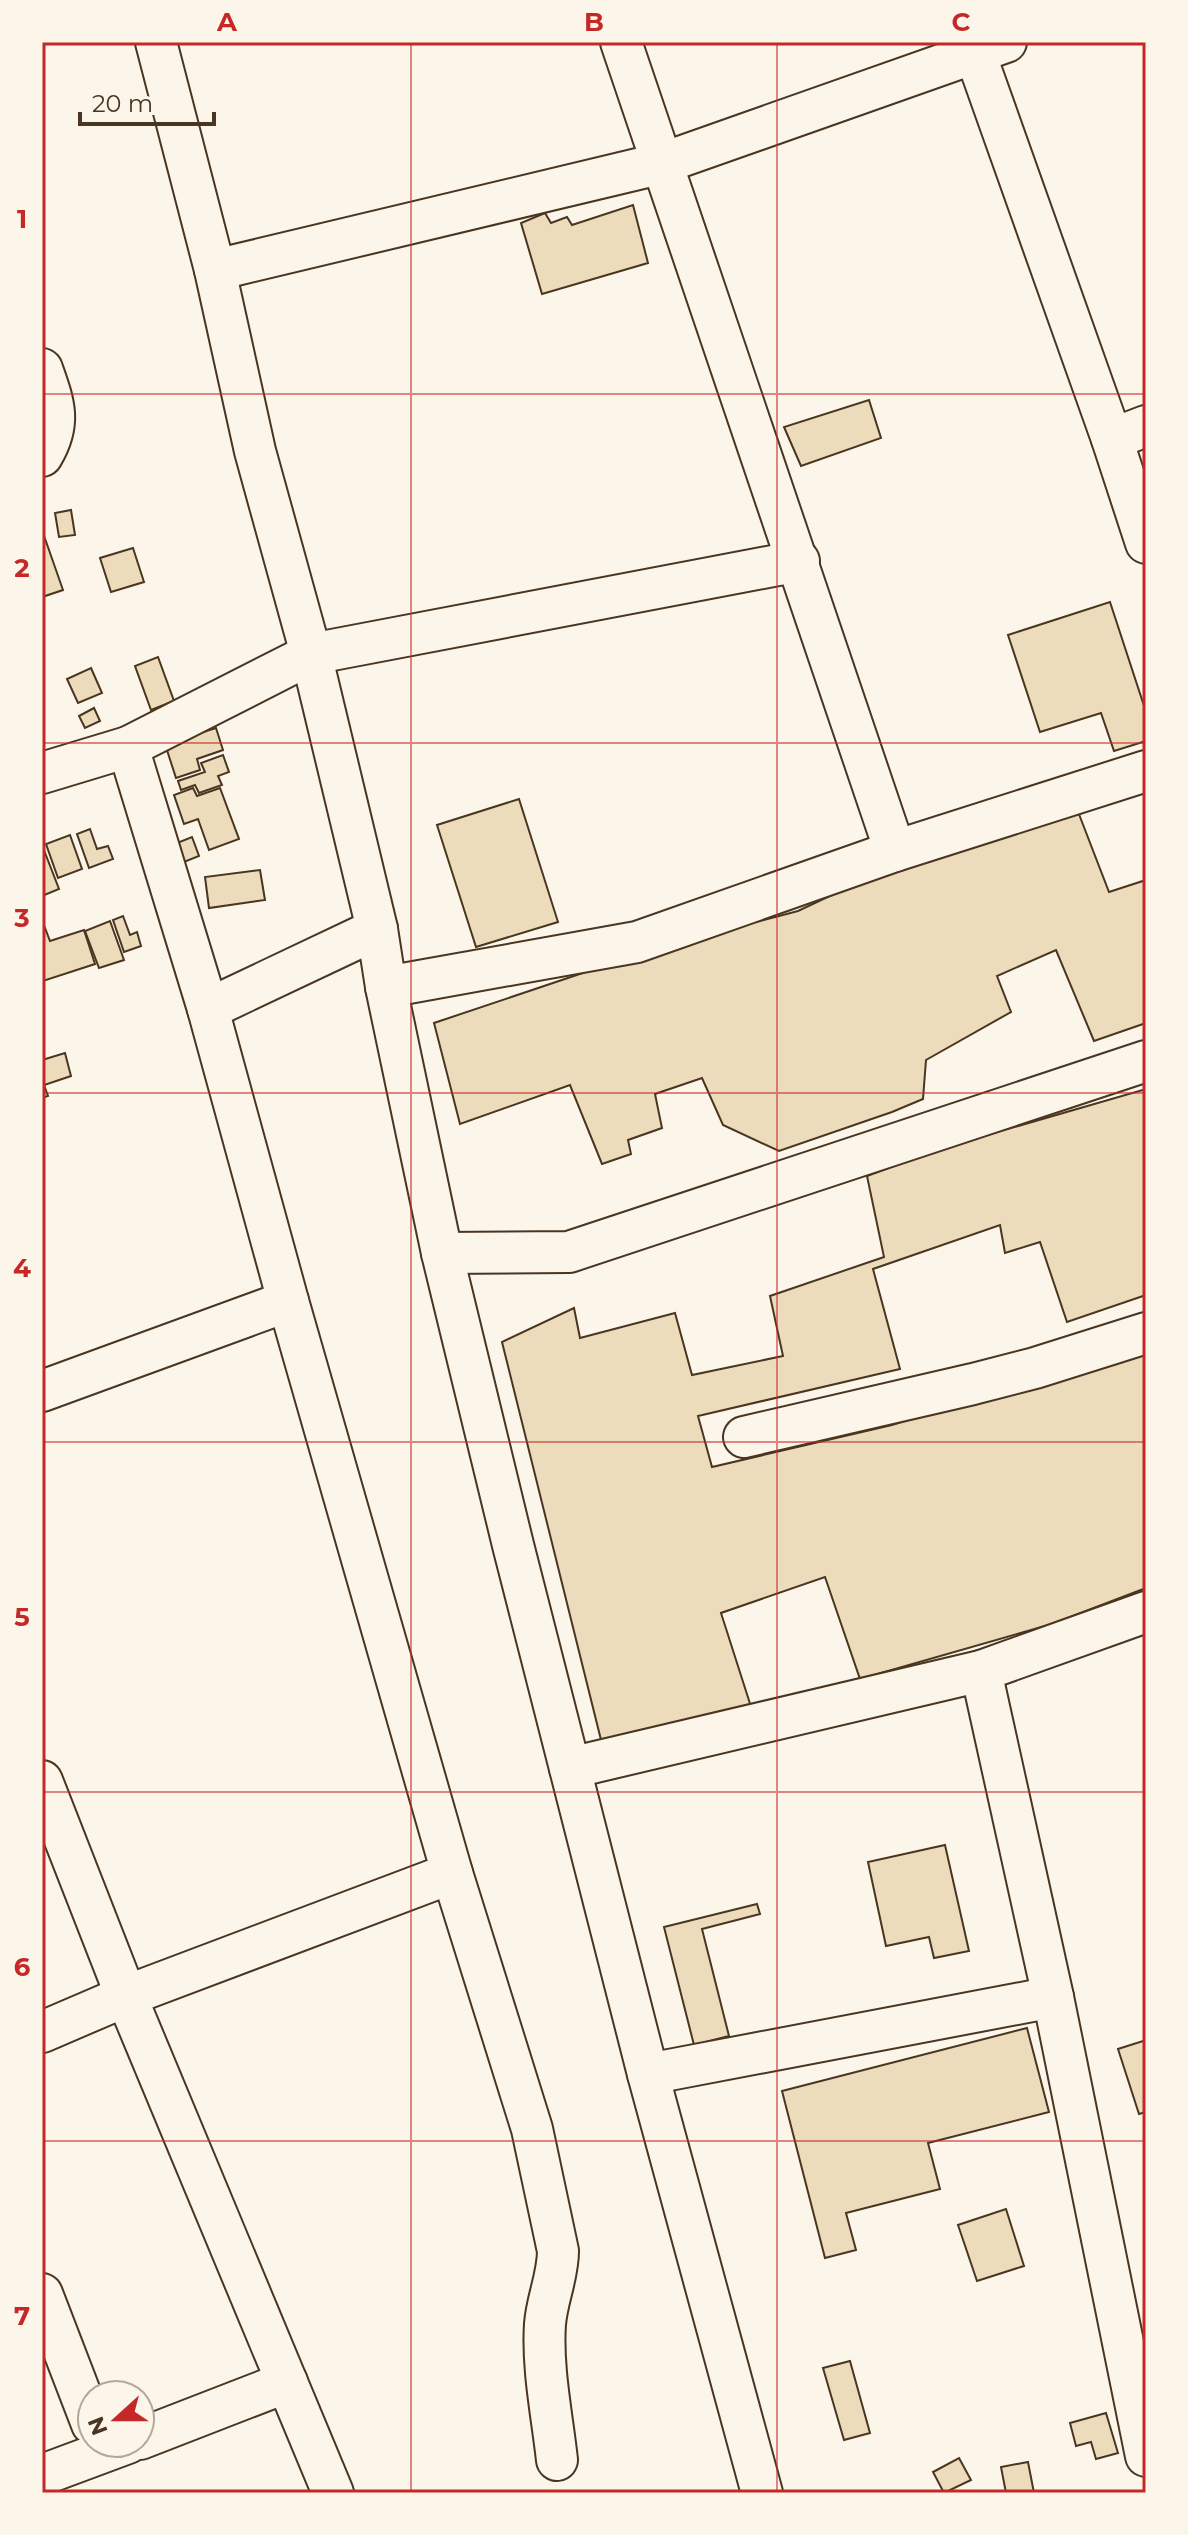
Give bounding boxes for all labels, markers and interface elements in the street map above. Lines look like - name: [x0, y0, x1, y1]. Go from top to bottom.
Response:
- text: A: [216, 6, 238, 38]
- text: B: [584, 6, 604, 38]
- text: C: [952, 6, 971, 38]
- scale bar: [80, 76, 214, 126]
- text: 20 m: [92, 89, 153, 118]
- text: 1: [17, 203, 27, 235]
- text: 2: [14, 552, 30, 584]
- text: 3: [13, 902, 30, 934]
- text: 4: [13, 1252, 31, 1284]
- text: 5: [14, 1601, 30, 1633]
- text: 6: [14, 1951, 31, 1983]
- text: 7: [14, 2300, 30, 2332]
- north arrow: [76, 2379, 156, 2459]
- text: N: [82, 2413, 114, 2439]

